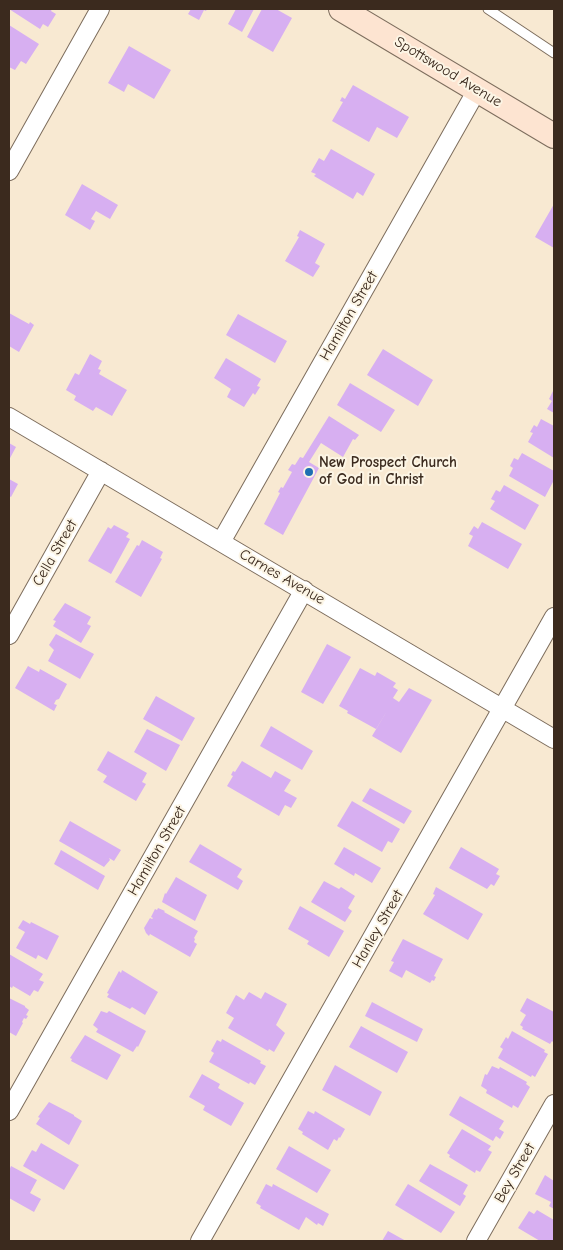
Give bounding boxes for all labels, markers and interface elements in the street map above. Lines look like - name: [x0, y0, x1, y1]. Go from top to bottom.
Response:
- street label: Spottswood Avenue: [391, 33, 505, 111]
- street label: Hamilton Street: [316, 268, 382, 364]
- place label: New Prospect Church of God in Christ: [319, 454, 457, 489]
- marker: New Prospect Church of God in Christ: [303, 466, 315, 478]
- street label: Cella Street: [29, 517, 81, 589]
- street label: Carnes Avenue: [236, 545, 328, 609]
- street label: Hamilton Street: [124, 803, 190, 899]
- street label: Hanley Street: [348, 887, 408, 971]
- street label: Bey Street: [491, 1140, 539, 1206]

